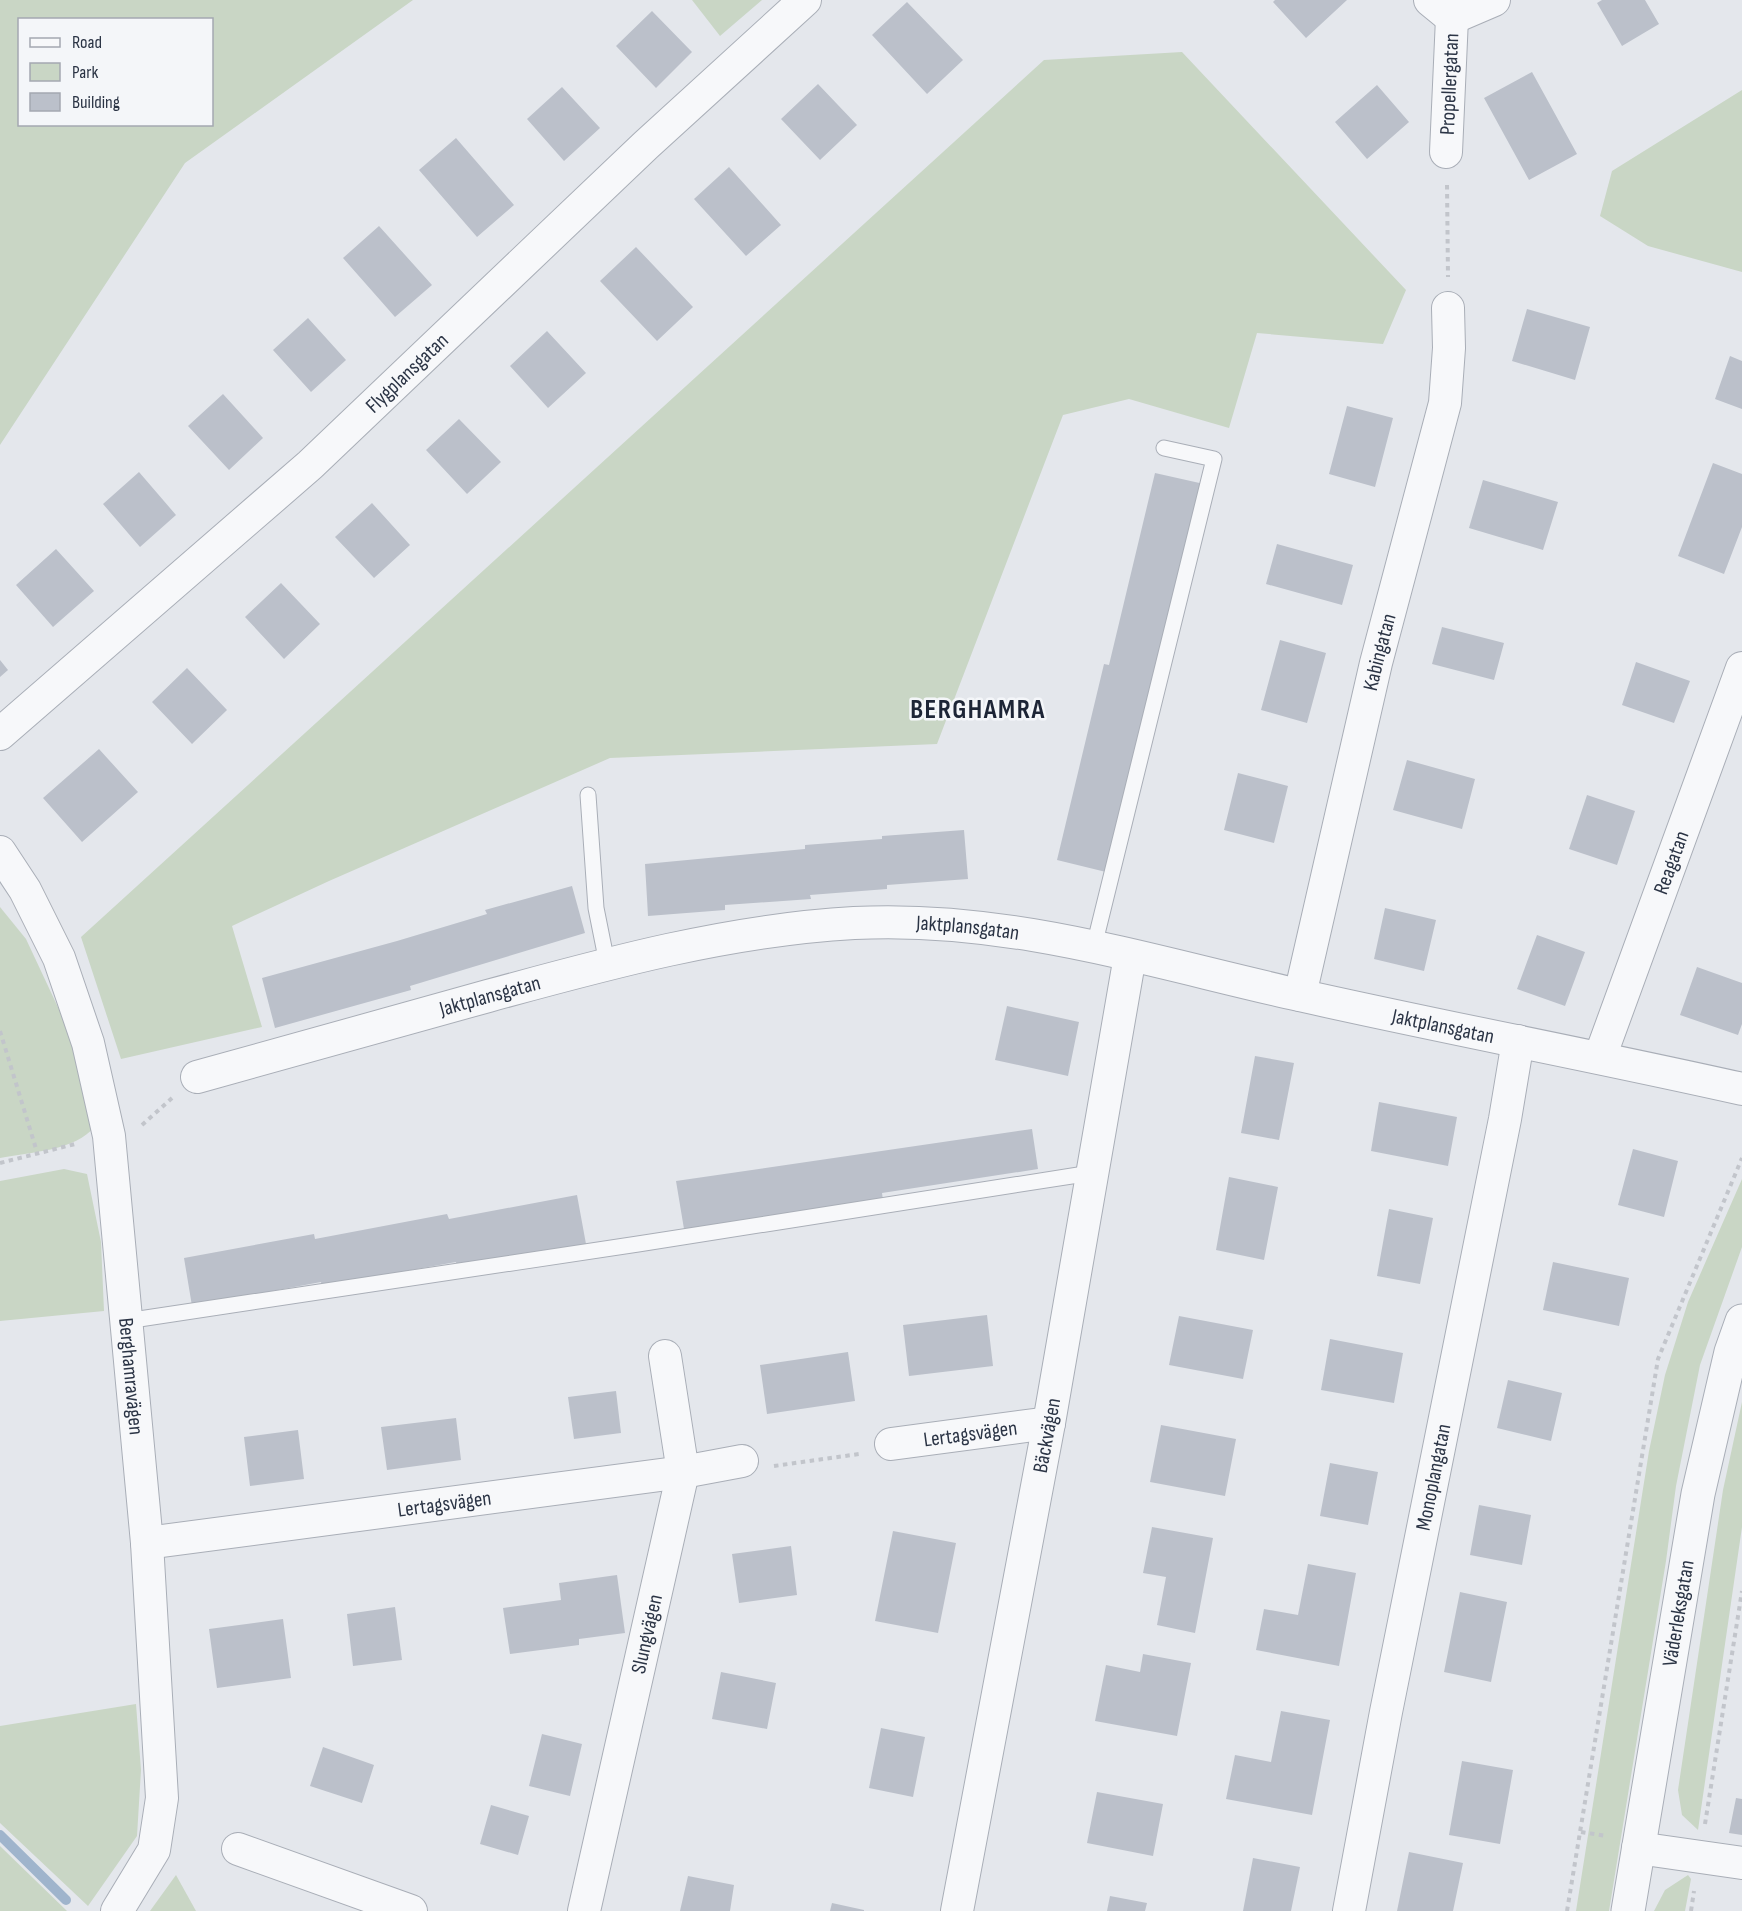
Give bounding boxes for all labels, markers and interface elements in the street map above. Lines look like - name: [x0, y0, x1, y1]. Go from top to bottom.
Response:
- legend: [18, 18, 213, 126]
- text: Road: [72, 32, 102, 53]
- street label: Propellergatan: [1435, 33, 1464, 135]
- text: Park: [72, 62, 98, 83]
- text: Building: [72, 92, 120, 113]
- street label: Flygplansgatan: [361, 328, 454, 418]
- street label: Kabingatan: [1358, 611, 1402, 693]
- district label: BERGHAMRA: [910, 694, 1046, 726]
- street label: Reagatan: [1648, 828, 1694, 898]
- street label: Jaktplansgatan: [915, 911, 1021, 946]
- street label: Jaktplansgatan: [436, 970, 543, 1022]
- street label: Jaktplansgatan: [1389, 1003, 1496, 1049]
- street label: Berghamravägen: [113, 1317, 149, 1436]
- street label: Bäckvägen: [1028, 1396, 1066, 1475]
- street label: Lertagsvägen: [922, 1415, 1019, 1453]
- street label: Monoplangatan: [1411, 1422, 1457, 1533]
- street label: Lertagsvägen: [396, 1486, 493, 1523]
- street label: Väderleksgatan: [1657, 1558, 1700, 1668]
- street label: Slungvägen: [626, 1592, 668, 1676]

